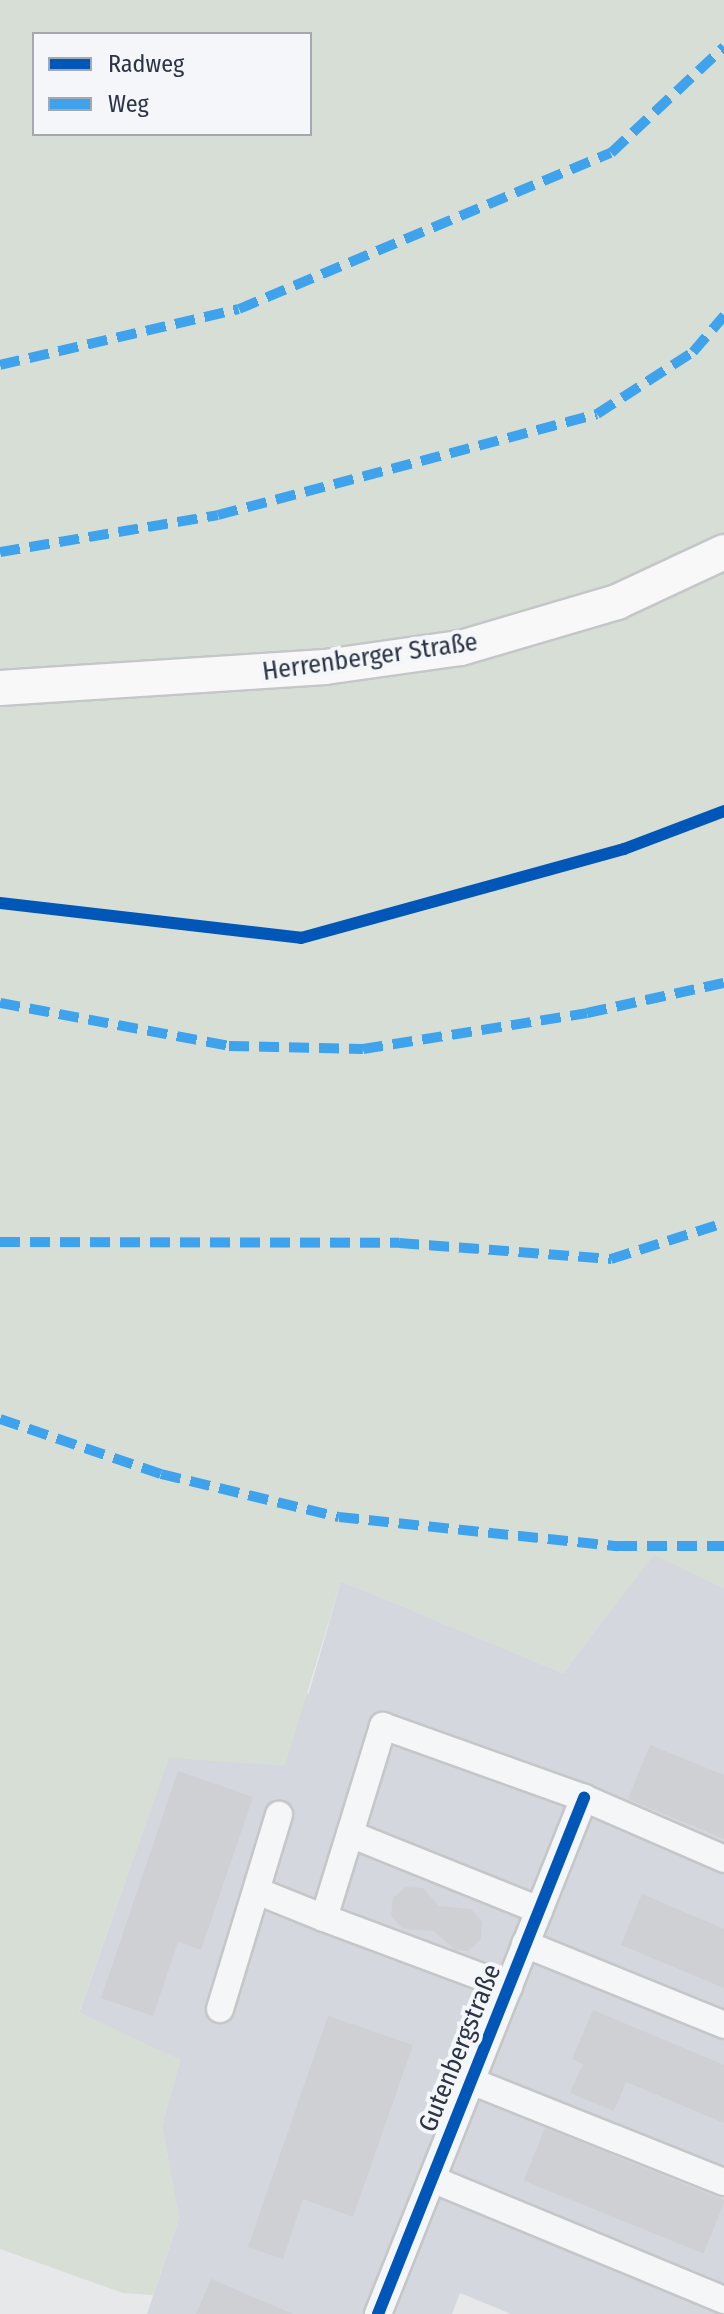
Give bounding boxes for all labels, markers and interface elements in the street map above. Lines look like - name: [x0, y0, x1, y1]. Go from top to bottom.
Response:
- legend: [32, 32, 312, 136]
- text: Radweg: [108, 50, 184, 78]
- text: Weg: [108, 90, 149, 118]
- street label: Herrenberger Straße: [260, 626, 480, 688]
- street label: Gutenbergstraße: [412, 1960, 508, 2136]

